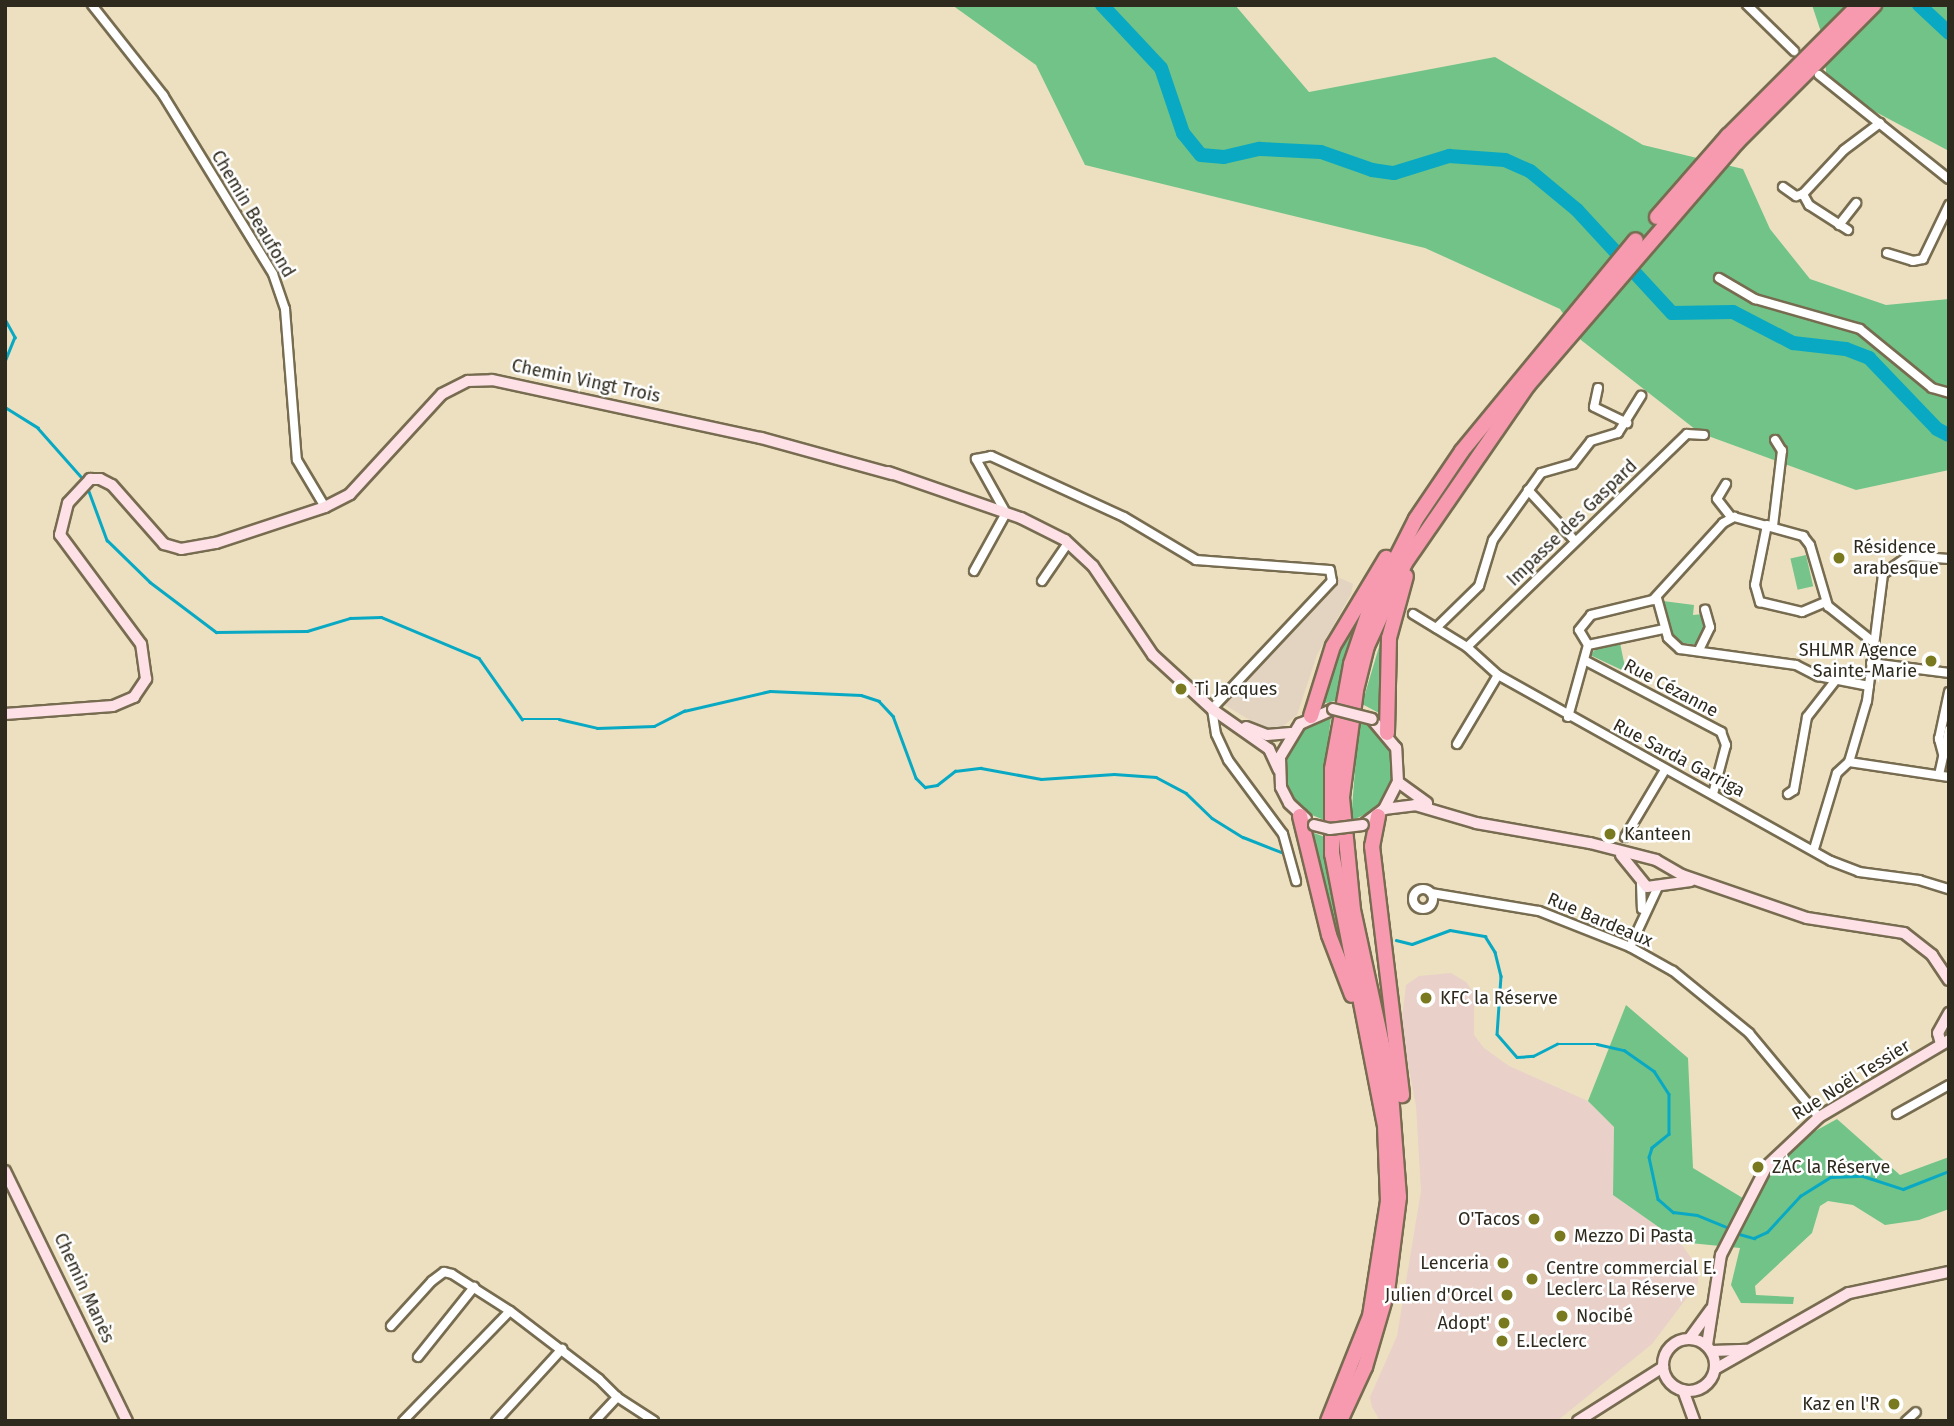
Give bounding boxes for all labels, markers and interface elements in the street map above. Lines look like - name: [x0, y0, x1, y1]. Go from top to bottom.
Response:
- street label: Chemin Beaufond: [207, 146, 299, 282]
- street label: Chemin Vingt Trois: [510, 355, 662, 407]
- street label: Impasse des Gaspard: [1502, 455, 1642, 591]
- place label: Résidence arabesque: [1853, 537, 1939, 580]
- marker: Résidence arabesque: [1831, 550, 1847, 566]
- place label: SHLMR Agence Sainte-Marie: [1799, 640, 1917, 682]
- marker: SHLMR Agence Sainte-Marie: [1923, 653, 1939, 669]
- street label: Rue Cézanne: [1620, 654, 1722, 722]
- place label: Ti Jacques: [1195, 678, 1277, 700]
- marker: Ti Jacques: [1173, 681, 1189, 697]
- street label: Rue Sarda Garriga: [1609, 714, 1749, 802]
- place label: Kanteen: [1624, 823, 1691, 845]
- marker: Kanteen: [1602, 826, 1618, 842]
- street label: Rue Bardeaux: [1544, 888, 1656, 952]
- place label: KFC la Réserve: [1440, 987, 1558, 1009]
- marker: KFC la Réserve: [1418, 990, 1434, 1006]
- street label: Rue Noël Tessier: [1788, 1035, 1914, 1125]
- place label: ZAC la Réserve: [1772, 1156, 1890, 1178]
- marker: ZAC la Réserve: [1750, 1159, 1766, 1175]
- place label: O'Tacos: [1458, 1208, 1520, 1230]
- marker: O'Tacos: [1526, 1211, 1542, 1227]
- place label: Mezzo Di Pasta: [1574, 1225, 1694, 1247]
- marker: Mezzo Di Pasta: [1552, 1228, 1568, 1244]
- street label: Chemin Manès: [49, 1230, 119, 1346]
- place label: Lenceria: [1420, 1252, 1489, 1274]
- marker: Lenceria: [1495, 1255, 1511, 1271]
- place label: Centre commercial E. Leclerc La Réserve: [1546, 1258, 1717, 1300]
- marker: Centre commercial E. Leclerc La Réserve: [1524, 1271, 1540, 1287]
- place label: Julien d'Orcel: [1385, 1284, 1493, 1306]
- marker: Julien d'Orcel: [1499, 1287, 1515, 1303]
- place label: Nocibé: [1576, 1305, 1633, 1327]
- marker: Nocibé: [1554, 1308, 1570, 1324]
- place label: Adopt': [1438, 1312, 1490, 1334]
- marker: Adopt': [1496, 1315, 1512, 1331]
- place label: E.Leclerc: [1516, 1330, 1587, 1352]
- marker: E.Leclerc: [1494, 1333, 1510, 1349]
- place label: Kaz en l'R: [1802, 1393, 1880, 1415]
- marker: Kaz en l'R: [1886, 1396, 1902, 1412]

